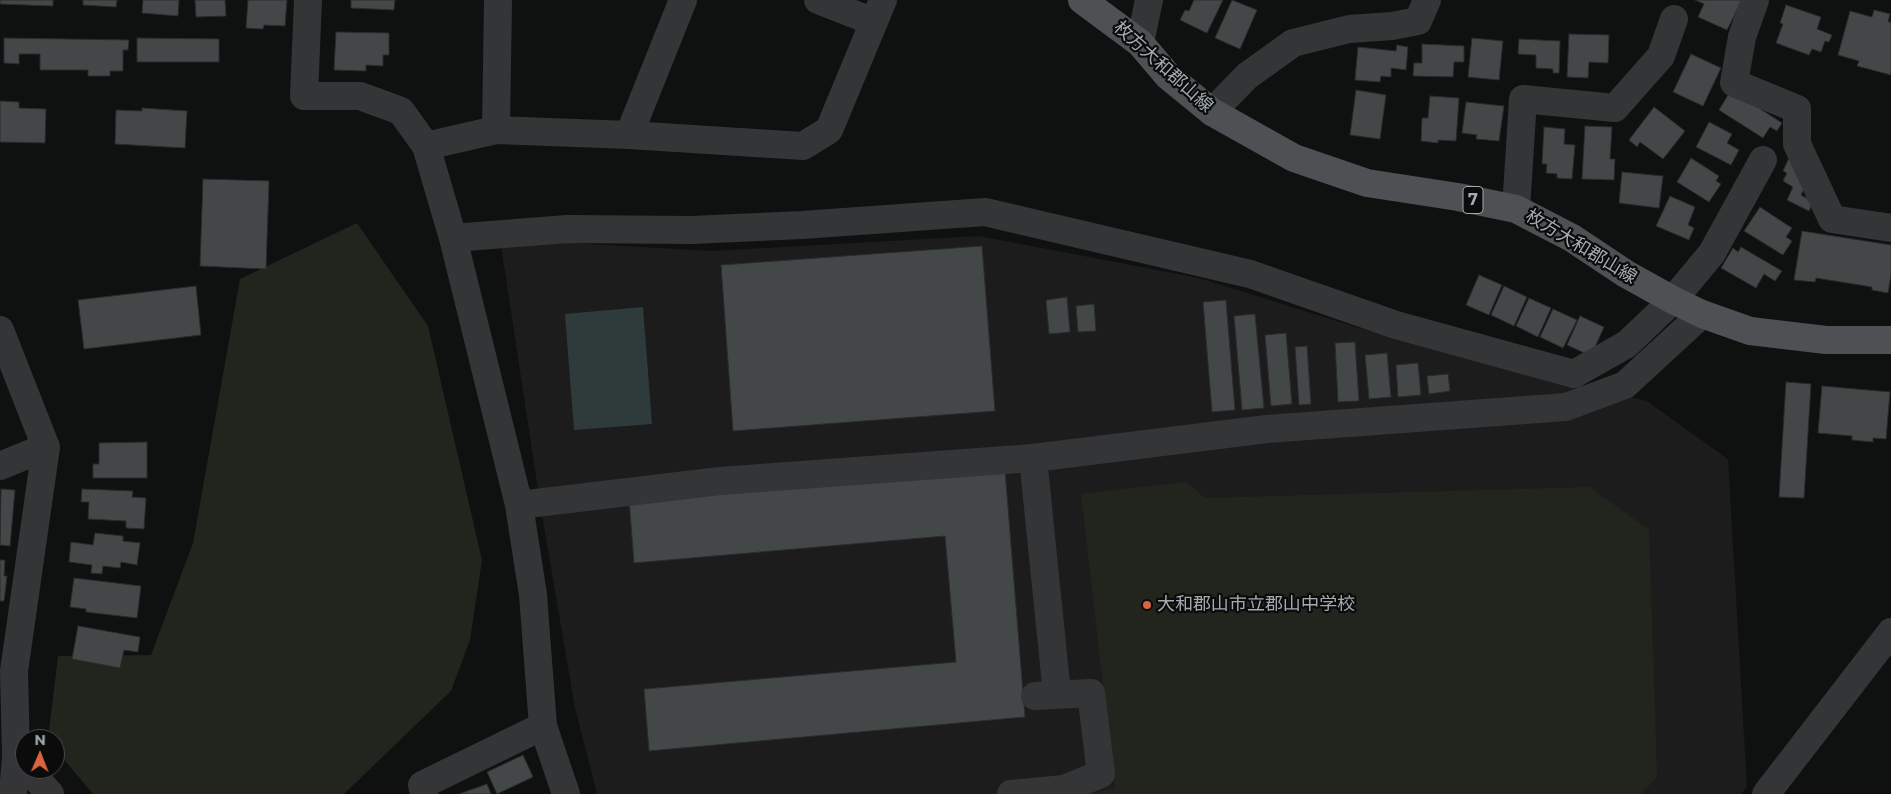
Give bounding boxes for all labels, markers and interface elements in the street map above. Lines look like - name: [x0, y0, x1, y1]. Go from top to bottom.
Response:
- street label: 枚方大和郡山線: [1109, 17, 1217, 117]
- road number: 7: [1463, 186, 1483, 214]
- street label: 枚方大和郡山線: [1521, 205, 1641, 289]
- place label: 大和郡山市立郡山中学校: [1157, 594, 1355, 616]
- marker: 大和郡山市立郡山中学校: [1141, 599, 1153, 611]
- north arrow: [15, 729, 65, 779]
- text: N: [34, 731, 46, 749]

